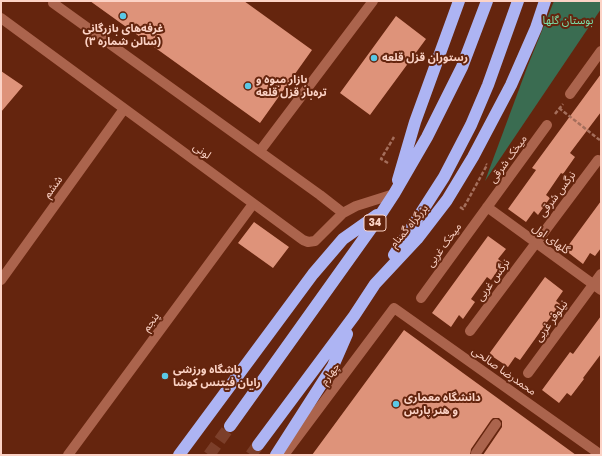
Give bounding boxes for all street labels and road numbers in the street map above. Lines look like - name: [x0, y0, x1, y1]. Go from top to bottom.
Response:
- street label: میخک شرقی: [486, 132, 530, 186]
- street label: لونی: [190, 140, 214, 162]
- street label: نرگس شرقی: [536, 169, 578, 219]
- street label: ششم: [41, 173, 65, 201]
- street label: بزرگراه گمنام: [387, 202, 431, 250]
- road number: 34: [364, 215, 386, 231]
- street label: میخک غربی: [424, 221, 464, 269]
- street label: گلهای اول: [530, 221, 572, 257]
- street label: نرگس غربی: [473, 256, 513, 304]
- street label: نیلوفر غربی: [531, 298, 571, 344]
- street label: پنجم: [140, 310, 162, 334]
- street label: محمدرضا صالحی: [469, 344, 539, 398]
- street label: چهارم: [317, 360, 343, 388]

